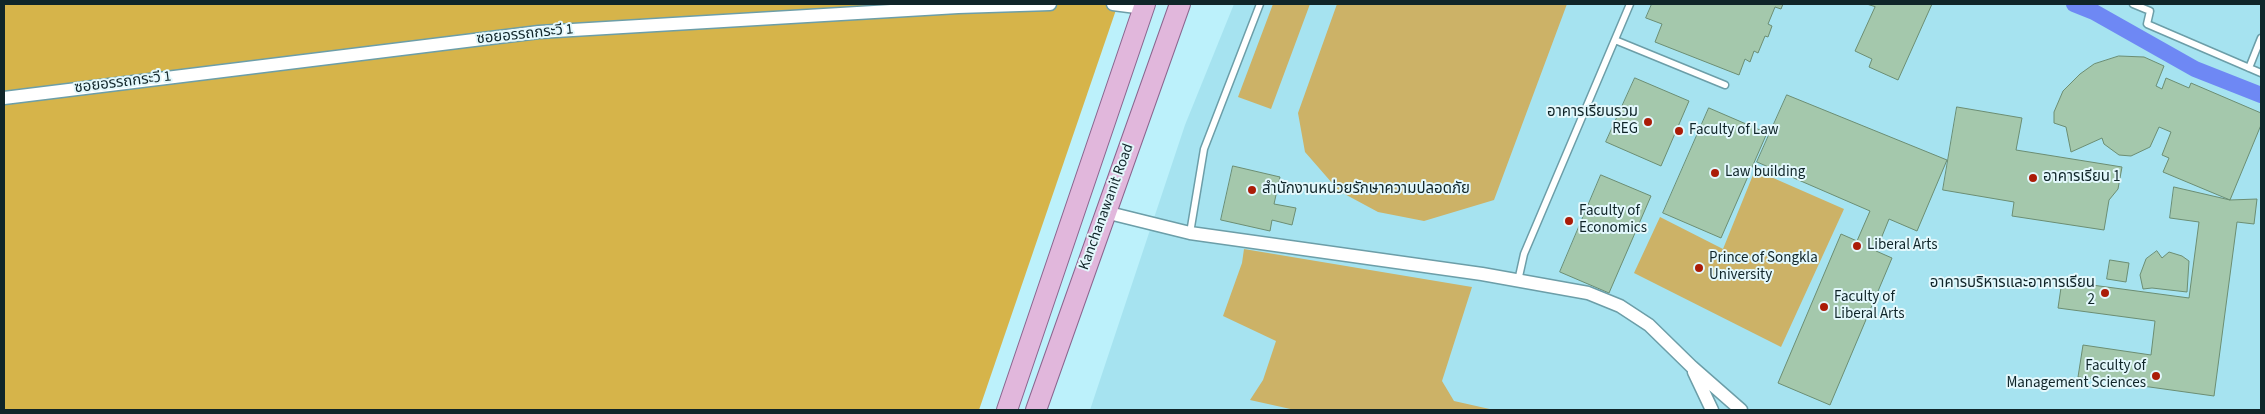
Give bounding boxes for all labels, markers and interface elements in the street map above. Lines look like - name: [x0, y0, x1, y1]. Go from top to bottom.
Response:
- street label: ซอยอรรถกระวี 1: [476, 21, 574, 49]
- street label: ซอยอรรถกระวี 1: [74, 68, 172, 98]
- place label: อาคารเรียนรวม REG: [1547, 104, 1638, 139]
- marker: อาคารเรียนรวม REG: [1642, 116, 1654, 128]
- place label: Faculty of Law: [1689, 122, 1778, 140]
- marker: Faculty of Law: [1673, 125, 1685, 137]
- street label: Kanchanawanit Road: [1076, 141, 1138, 273]
- place label: Law building: [1725, 164, 1805, 182]
- marker: Law building: [1709, 167, 1721, 179]
- place label: อาคารเรียน 1: [2043, 169, 2120, 187]
- marker: อาคารเรียน 1: [2027, 172, 2039, 184]
- place label: สำนักงานหน่วยรักษาความปลอดภัย: [1262, 181, 1470, 199]
- marker: สำนักงานหน่วยรักษาความปลอดภัย: [1246, 184, 1258, 196]
- place label: Faculty of Economics: [1579, 203, 1647, 238]
- marker: Faculty of Economics: [1563, 215, 1575, 227]
- place label: Liberal Arts: [1867, 237, 1938, 255]
- marker: Liberal Arts: [1851, 240, 1863, 252]
- place label: Prince of Songkla University: [1709, 250, 1818, 285]
- marker: Prince of Songkla University: [1693, 262, 1705, 274]
- place label: อาคารบริหารเเละอาคารเรียน 2: [1930, 275, 2095, 310]
- marker: อาคารบริหารเเละอาคารเรียน 2: [2099, 287, 2111, 299]
- place label: Faculty of Liberal Arts: [1834, 289, 1905, 324]
- marker: Faculty of Liberal Arts: [1818, 301, 1830, 313]
- place label: Faculty of Management Sciences: [2006, 358, 2146, 393]
- marker: Faculty of Management Sciences: [2150, 370, 2162, 382]

